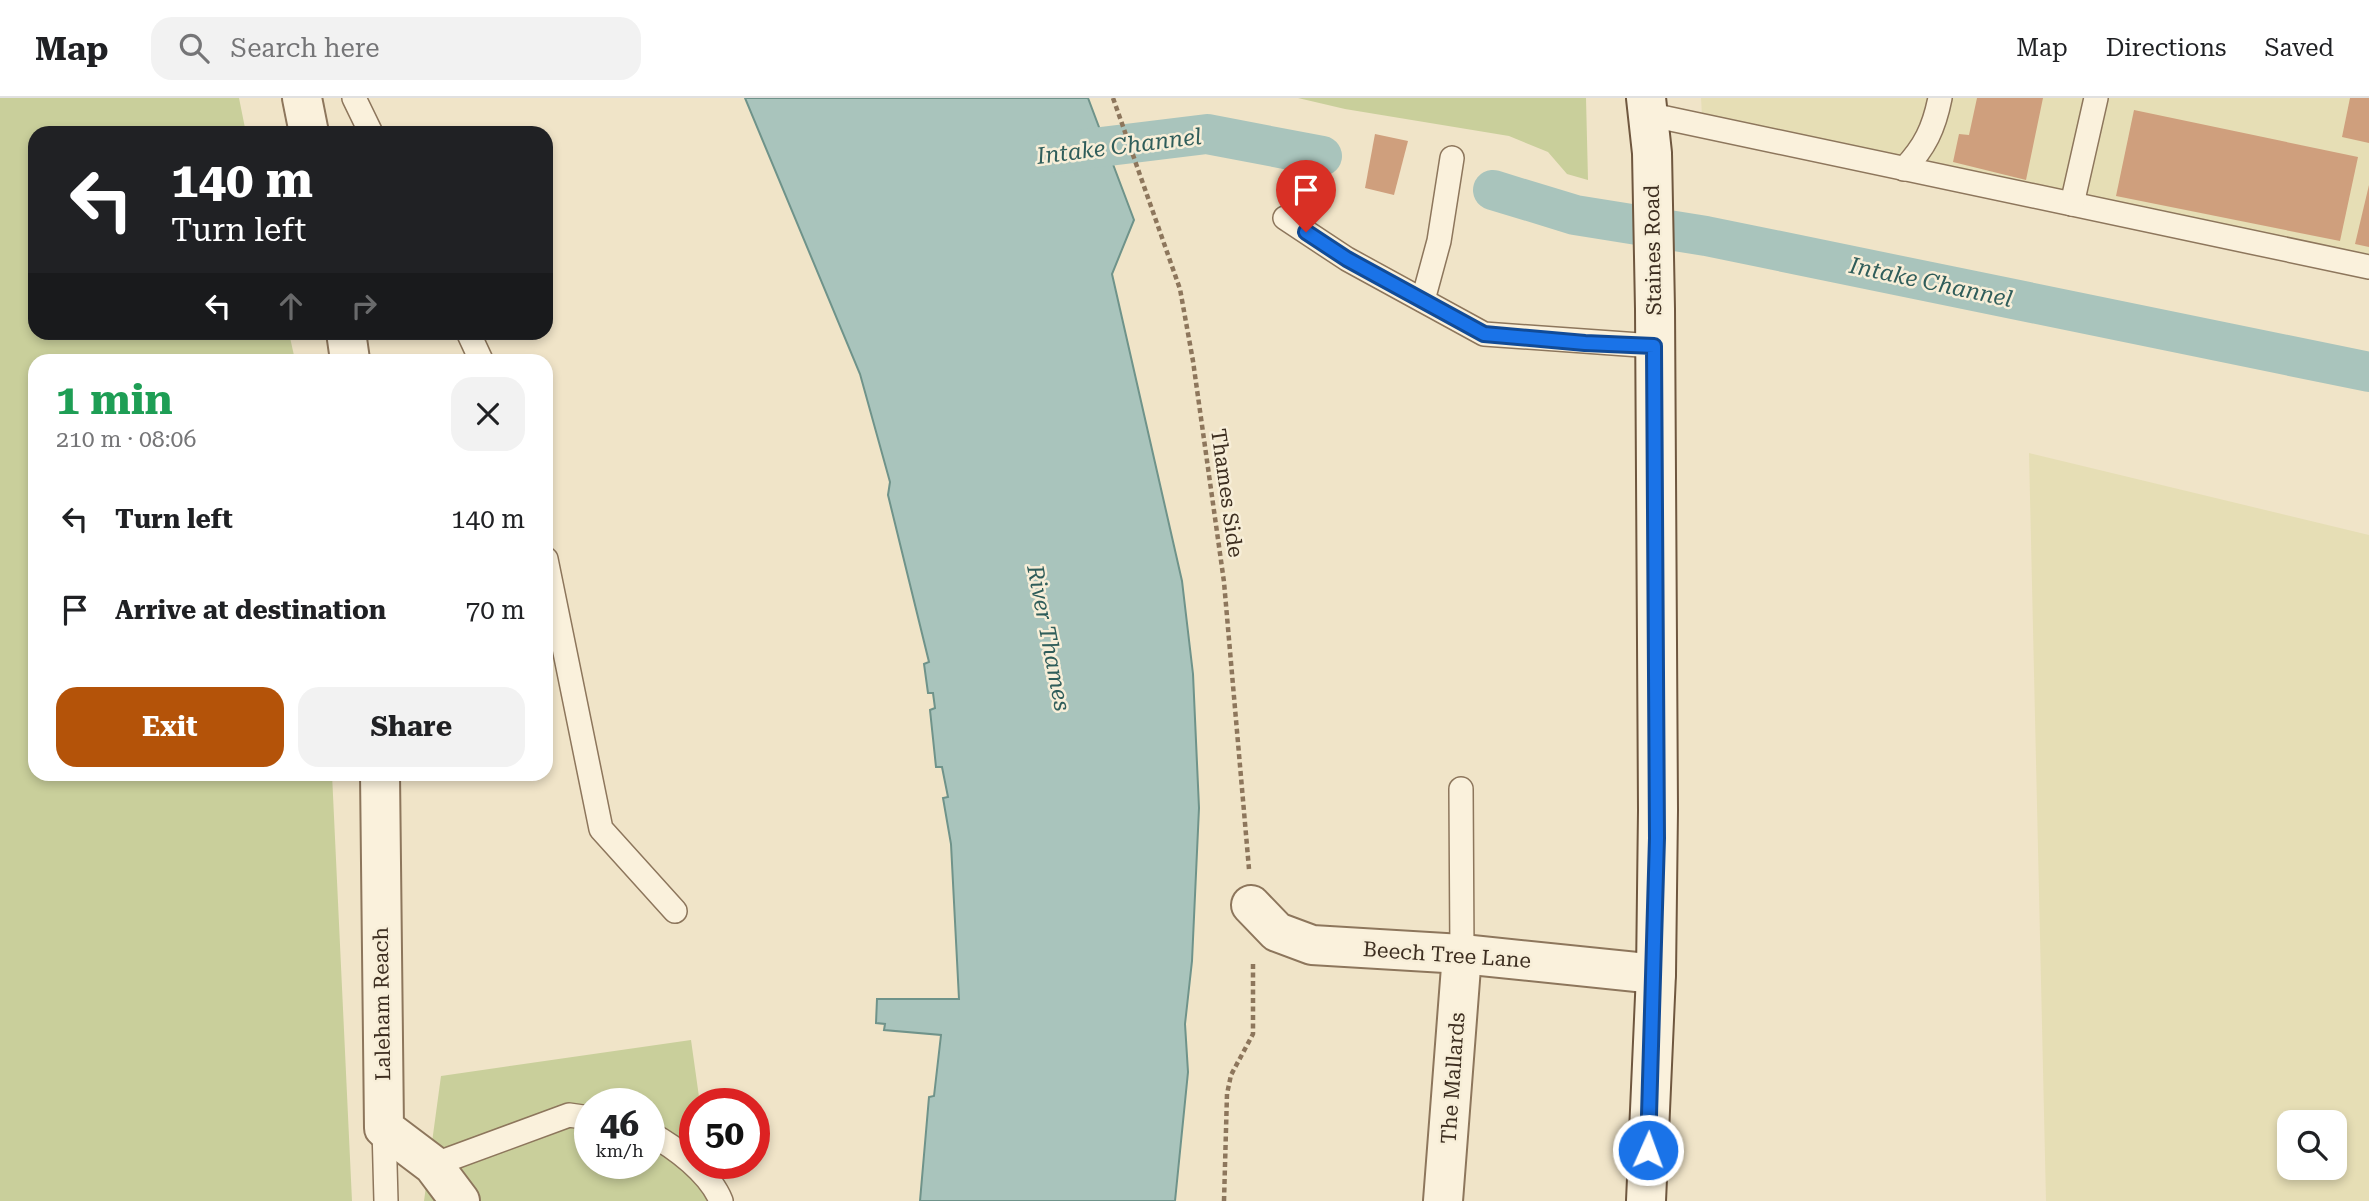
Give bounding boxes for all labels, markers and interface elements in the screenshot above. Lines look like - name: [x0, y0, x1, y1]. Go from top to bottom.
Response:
- search box: [151, 17, 641, 80]
- text: Map: [35, 29, 109, 68]
- icon: search: [175, 29, 213, 67]
- text: Search here: [231, 33, 380, 63]
- text: Map: [2016, 34, 2068, 62]
- text: Directions: [2106, 34, 2226, 62]
- text: Saved: [2264, 34, 2334, 62]
- water label: Intake Channel: [1034, 123, 1203, 170]
- text: 140 m: [171, 152, 313, 209]
- icon: left: [56, 154, 147, 245]
- pin: [1276, 160, 1336, 232]
- icon: arrive: [1287, 171, 1325, 209]
- street label: Staines Road: [1640, 184, 1666, 316]
- text: Turn left: [171, 211, 306, 249]
- water label: Intake Channel: [1846, 252, 2015, 313]
- icon: left: [199, 287, 237, 325]
- icon: ahead: [272, 287, 310, 325]
- icon: right: [345, 287, 383, 325]
- text: 1 min: [56, 375, 173, 424]
- button: close: [451, 377, 525, 451]
- text: 210 m · 08:06: [56, 426, 196, 453]
- street label: Thames Side: [1206, 427, 1248, 559]
- icon: left: [56, 500, 94, 538]
- text: Turn left: [115, 504, 233, 534]
- text: 140 m: [451, 504, 525, 534]
- water label: River Thames: [1021, 562, 1076, 713]
- icon: arrive: [56, 591, 94, 629]
- text: Arrive at destination: [115, 595, 386, 625]
- text: 70 m: [466, 595, 525, 625]
- button: Exit: [56, 687, 284, 767]
- button: Share: [298, 687, 525, 767]
- street label: Laleham Reach: [369, 926, 395, 1081]
- street label: Beech Tree Lane: [1362, 937, 1532, 973]
- street label: The Mallards: [1436, 1011, 1470, 1145]
- speed limit sign: 50: [679, 1088, 770, 1179]
- text: 46: [600, 1104, 639, 1145]
- map controls: [2277, 1110, 2347, 1180]
- button: search: [2277, 1110, 2347, 1180]
- position arrow: [1611, 1113, 1685, 1187]
- text: km/h: [595, 1140, 644, 1161]

